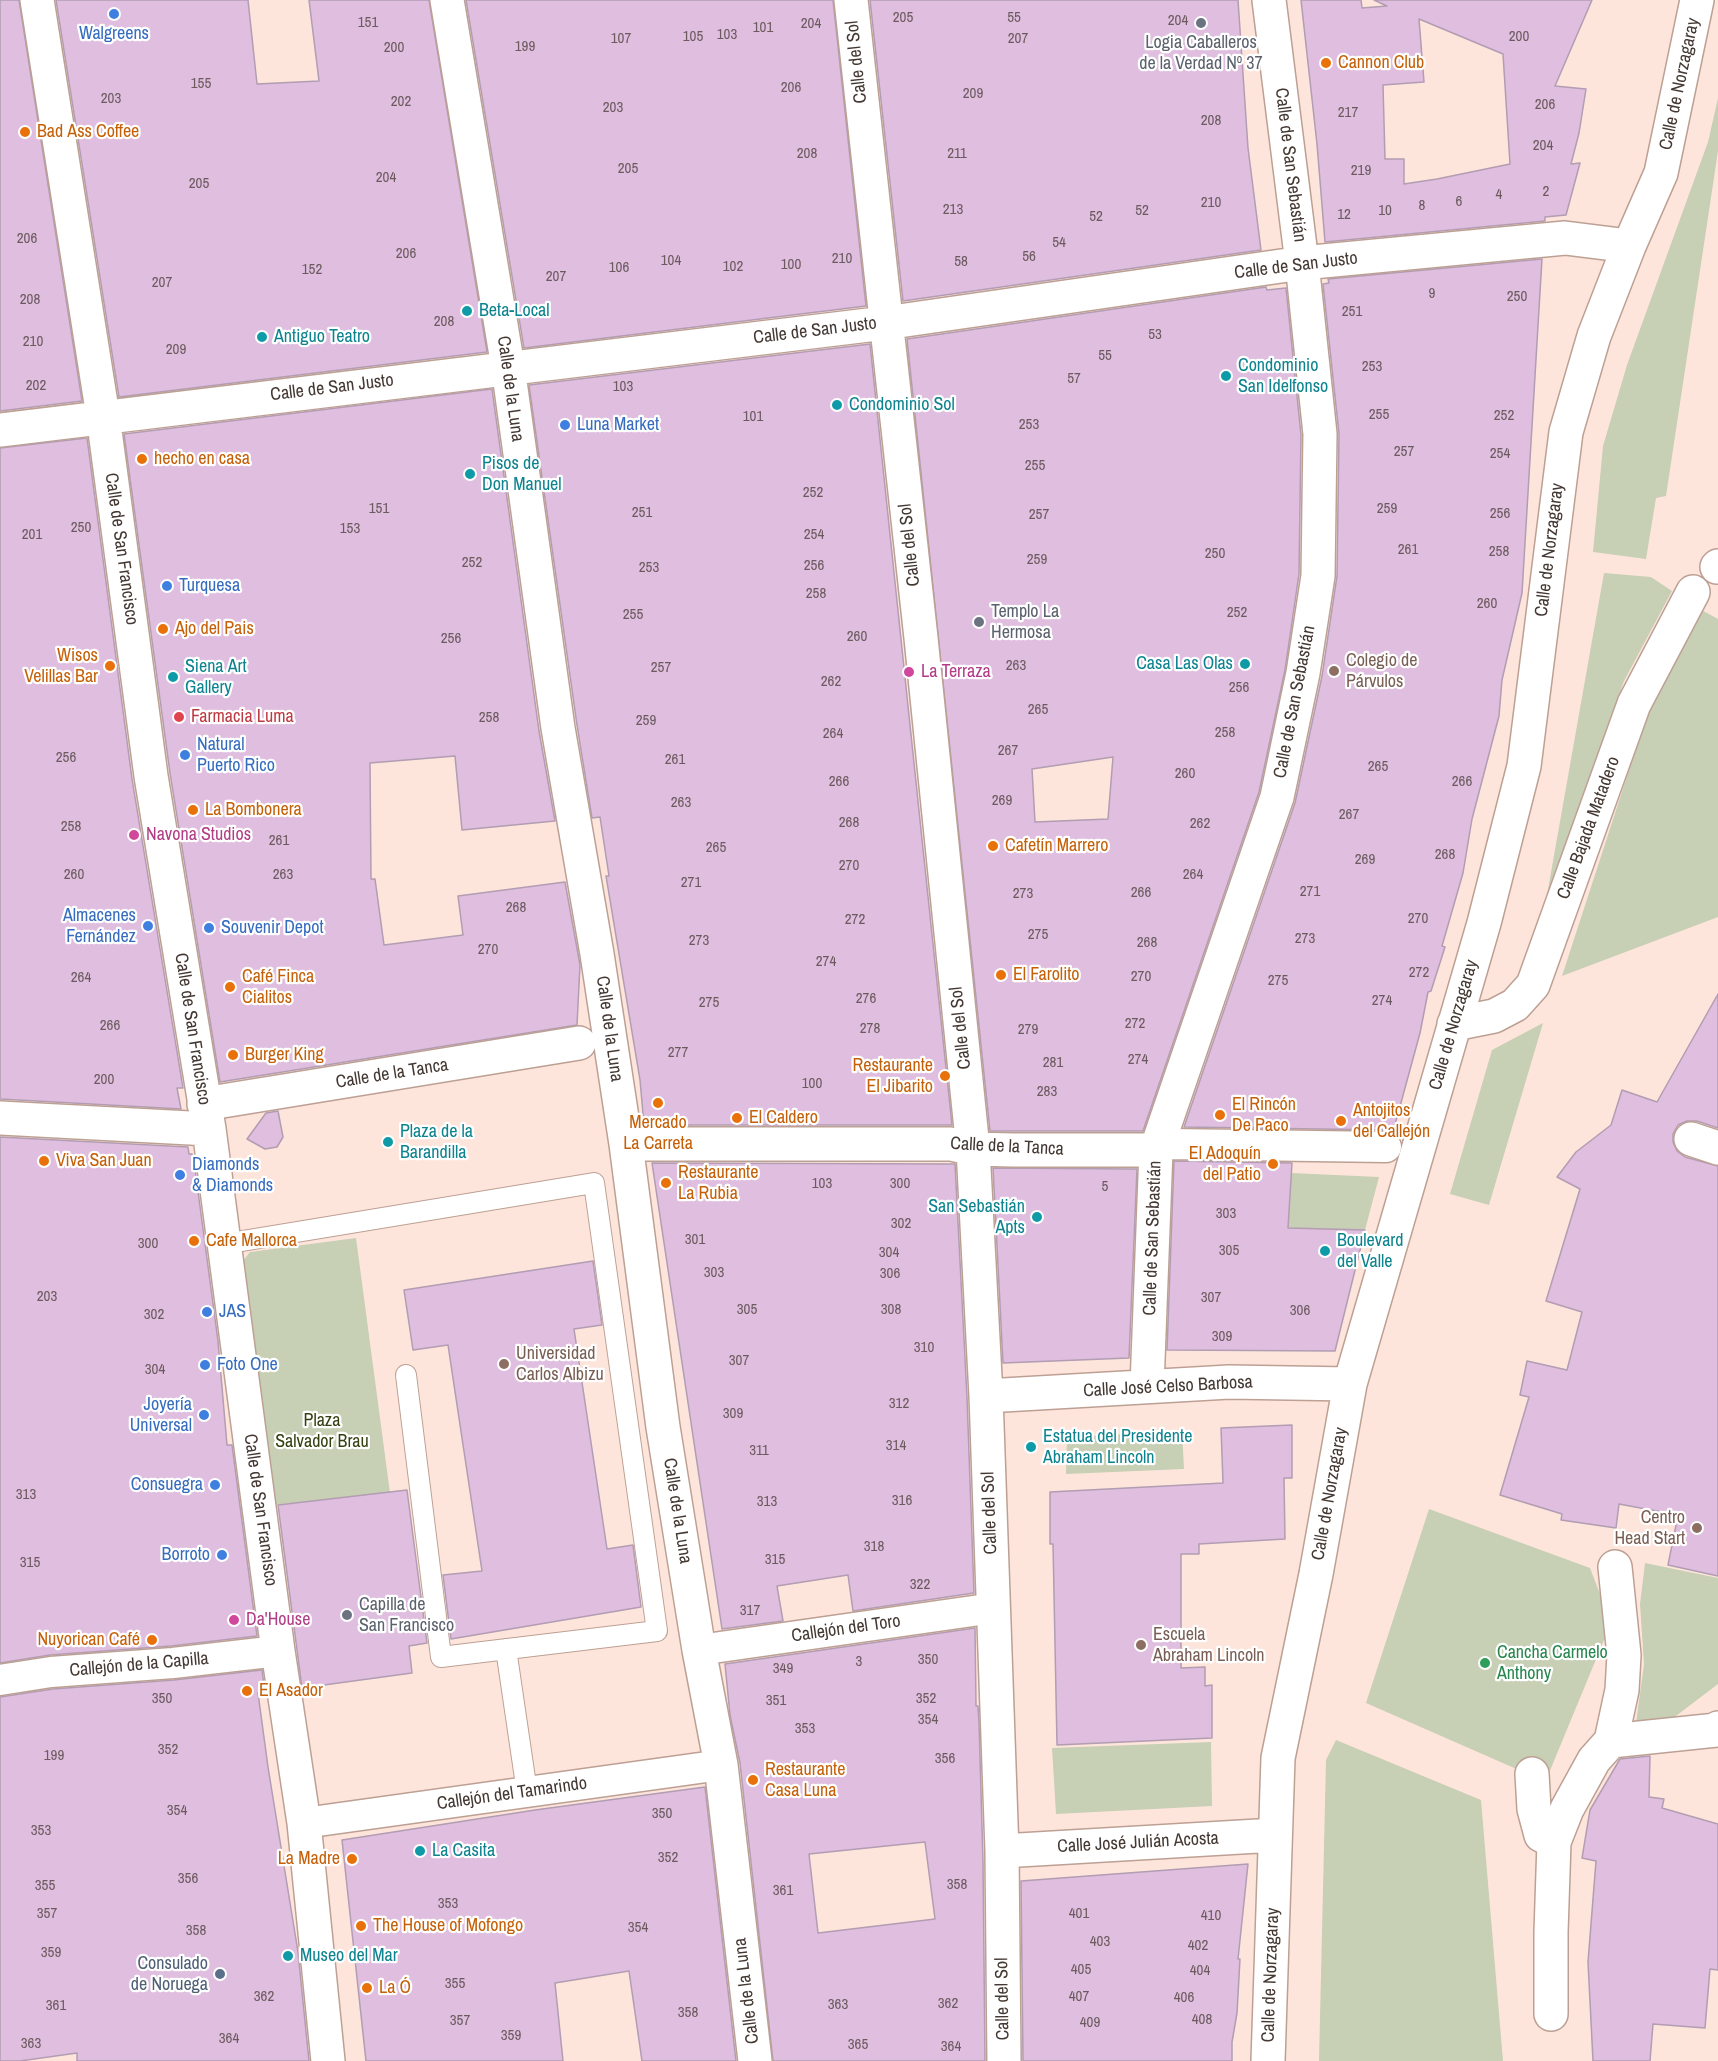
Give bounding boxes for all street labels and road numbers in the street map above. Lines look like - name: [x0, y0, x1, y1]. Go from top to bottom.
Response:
- street label: Calle de Norzagaray: [1655, 16, 1705, 152]
- street label: Calle del Sol: [842, 20, 872, 104]
- street label: Calle de San Sebastián: [1270, 87, 1310, 243]
- street label: Calle de San Justo: [1233, 248, 1359, 284]
- street label: Calle de San Justo: [752, 313, 878, 349]
- street label: Calle de la Luna: [492, 335, 528, 443]
- street label: Calle de San Justo: [269, 370, 395, 406]
- street label: Calle de San Francisco: [100, 472, 142, 626]
- street label: Calle de Norzagaray: [1531, 482, 1569, 618]
- street label: Calle del Sol: [895, 503, 925, 587]
- street label: Calle de San Sebastián: [1270, 624, 1320, 780]
- street label: Calle Bajada Matadero: [1553, 754, 1625, 902]
- street label: Calle de San Francisco: [169, 952, 215, 1106]
- street label: Calle de Norzagaray: [1425, 957, 1483, 1093]
- street label: Calle de la Luna: [591, 975, 627, 1083]
- street label: Calle del Sol: [946, 986, 976, 1070]
- street label: Calle de la Tanca: [334, 1054, 450, 1094]
- street label: Calle de la Tanca: [950, 1133, 1064, 1161]
- street label: Calle de San Sebastián: [1140, 1160, 1166, 1316]
- street label: Calle José Celso Barbosa: [1083, 1372, 1253, 1402]
- street label: Calle de Norzagaray: [1308, 1426, 1352, 1562]
- street label: Calle de San Francisco: [239, 1433, 281, 1587]
- street label: Calle de la Luna: [658, 1457, 696, 1565]
- street label: Calle del Sol: [978, 1471, 1002, 1555]
- street label: Callejón del Toro: [790, 1611, 902, 1647]
- street label: Callejón de la Capilla: [69, 1648, 209, 1682]
- street label: Callejón del Tamarindo: [436, 1773, 588, 1815]
- street label: Calle José Julián Acosta: [1057, 1828, 1219, 1858]
- street label: Calle de Norzagaray: [1258, 1907, 1284, 2043]
- street label: Calle de la Luna: [730, 1937, 764, 2045]
- street label: Calle del Sol: [991, 1957, 1015, 2041]

